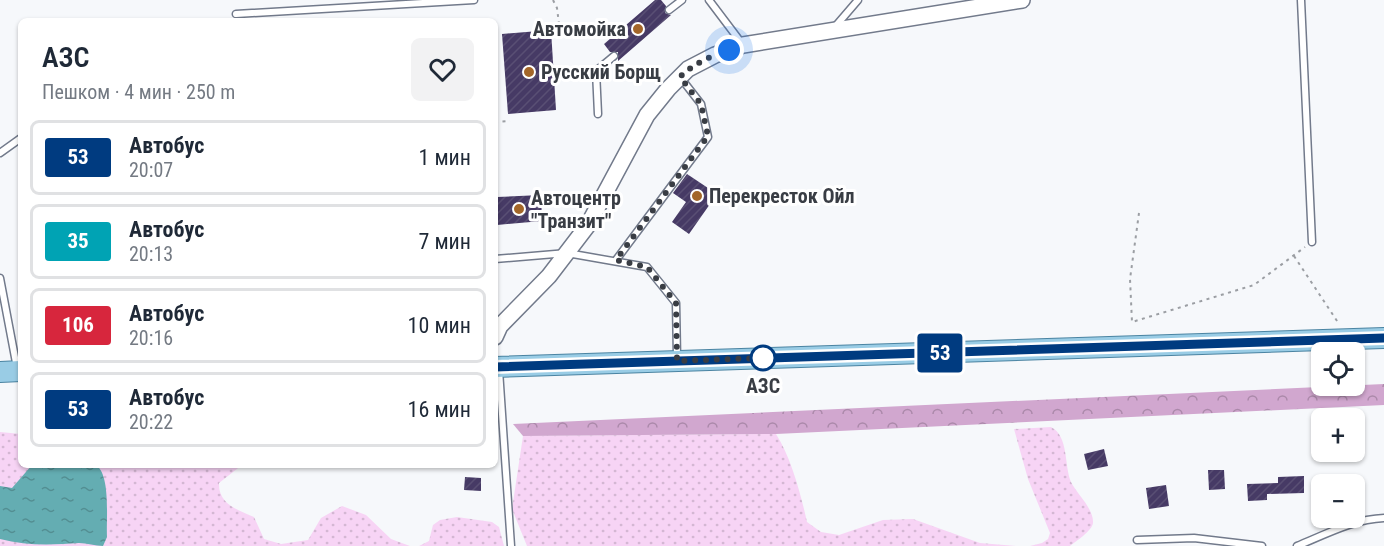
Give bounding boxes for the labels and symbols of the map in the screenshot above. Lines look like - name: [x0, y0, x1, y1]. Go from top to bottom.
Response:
- place label: Автомойка: [533, 17, 626, 41]
- marker: Автомойка: [631, 22, 645, 36]
- your location: [714, 35, 744, 65]
- place label: Русский Борщ: [541, 60, 661, 84]
- marker: Русский Борщ: [522, 65, 536, 79]
- place label: Перекресток Ойл: [709, 184, 855, 208]
- place label: Автоцентр "Транзит": [531, 186, 621, 233]
- marker: Перекресток Ойл: [690, 189, 704, 203]
- marker: Автоцентр "Транзит": [512, 202, 526, 216]
- line badge: 53: [913, 334, 967, 372]
- marker: АЗС: [750, 345, 776, 371]
- place label: АЗС: [746, 374, 780, 398]

